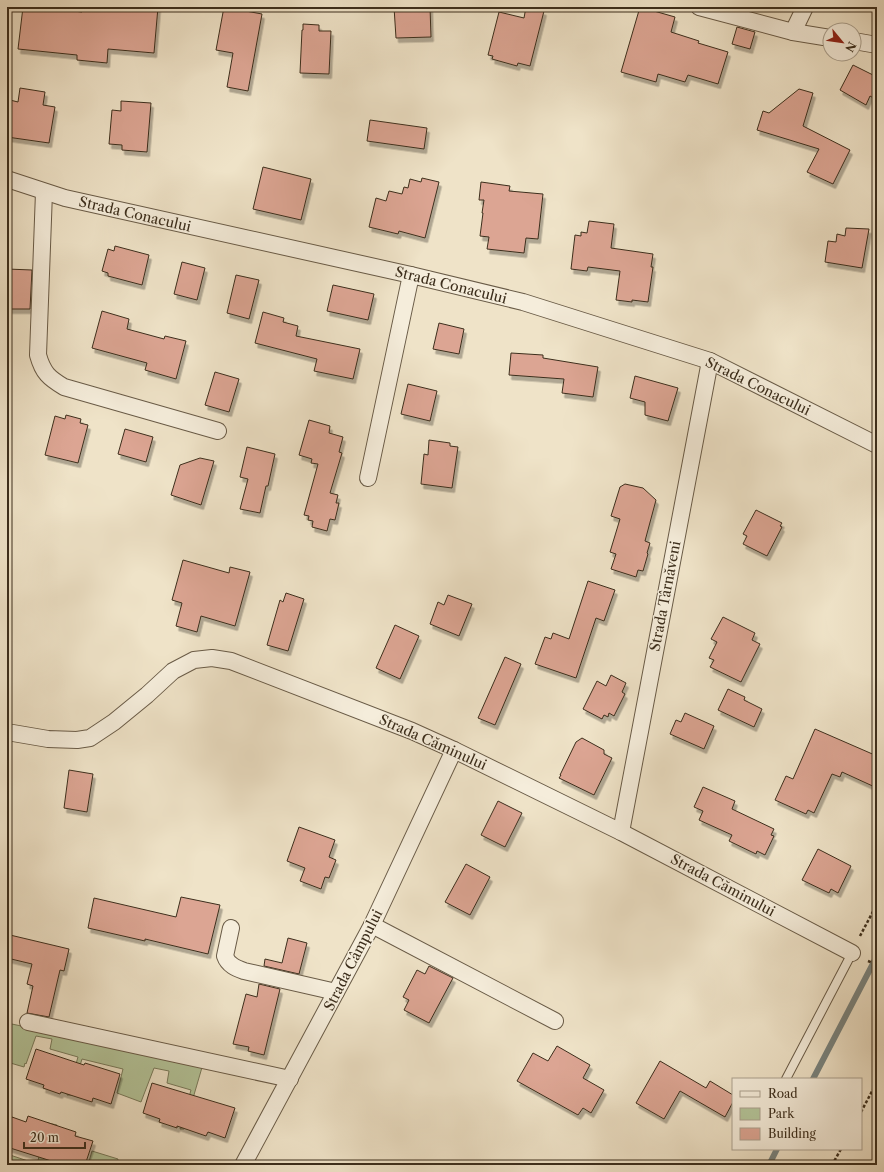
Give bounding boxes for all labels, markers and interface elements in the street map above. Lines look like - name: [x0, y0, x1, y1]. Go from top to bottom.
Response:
- north arrow: [822, 22, 862, 62]
- text: N: [842, 39, 859, 55]
- street label: Strada Conacului: [77, 192, 193, 236]
- street label: Strada Conacului: [393, 262, 509, 308]
- street label: Strada Conacului: [703, 353, 813, 419]
- street label: Strada Târnăveni: [645, 539, 685, 653]
- street label: Strada Căminului: [376, 710, 490, 774]
- street label: Strada Căminului: [668, 850, 778, 920]
- street label: Strada Câmpului: [320, 906, 386, 1014]
- legend: [732, 1078, 862, 1150]
- text: Road: [768, 1086, 798, 1101]
- text: Park: [768, 1106, 795, 1121]
- scale bar: [24, 1124, 85, 1150]
- text: Building: [768, 1126, 816, 1141]
- text: 20 m: [30, 1130, 59, 1145]

